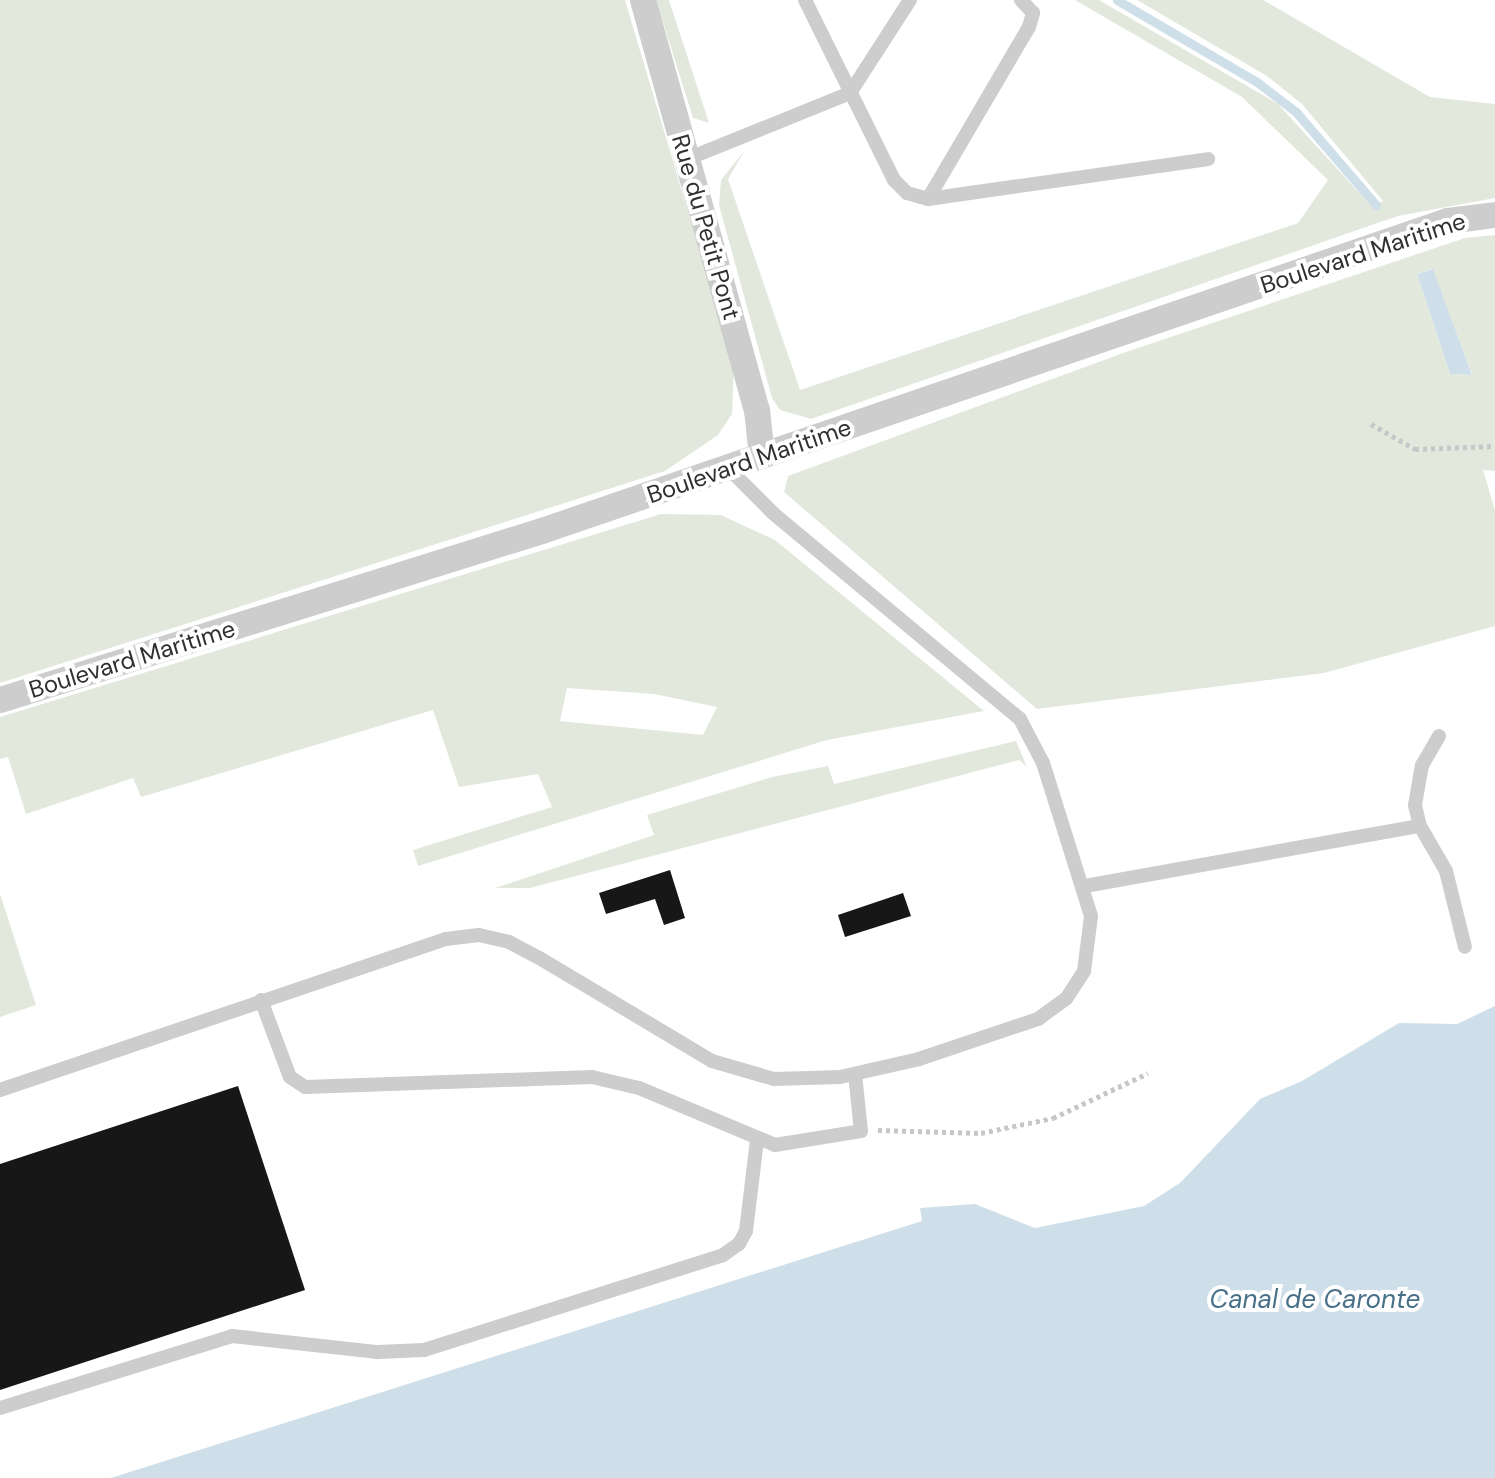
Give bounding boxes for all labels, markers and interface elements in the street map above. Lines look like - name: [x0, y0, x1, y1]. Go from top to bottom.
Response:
- street label: Rue du Petit Pont: [666, 131, 746, 323]
- street label: Boulevard Maritime: [1257, 206, 1469, 300]
- street label: Boulevard Maritime: [643, 413, 855, 509]
- street label: Boulevard Maritime: [25, 614, 239, 704]
- water label: Canal de Caronte: [1210, 1284, 1420, 1316]

